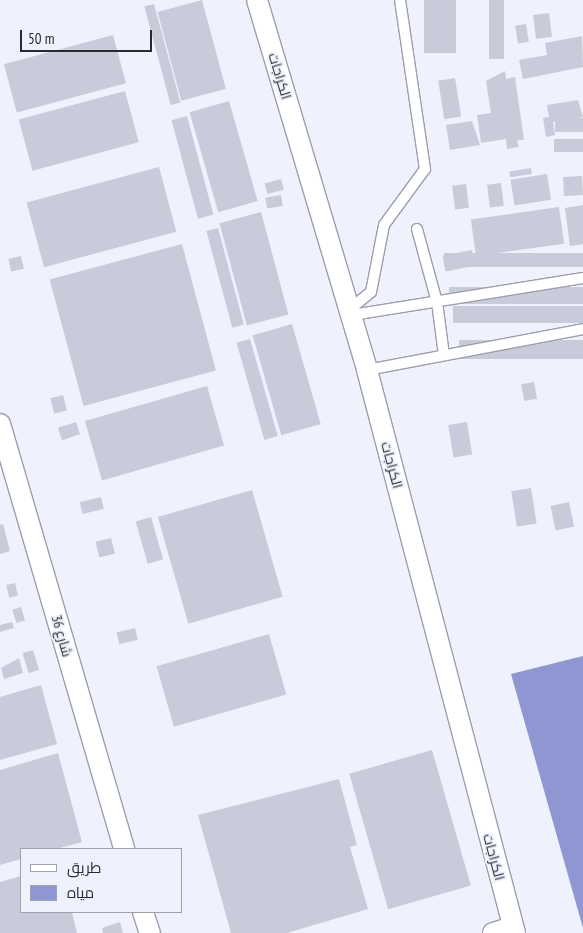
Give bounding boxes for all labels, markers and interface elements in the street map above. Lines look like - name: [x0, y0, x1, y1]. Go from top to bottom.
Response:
- scale bar: [22, 20, 155, 52]
- text: 50 m: [28, 29, 54, 48]
- street label: الكراجات: [265, 51, 295, 101]
- street label: الكراجات: [378, 440, 406, 490]
- street label: شارع 36: [48, 613, 76, 659]
- street label: الكراجات: [480, 832, 508, 882]
- legend: [20, 848, 182, 913]
- text: طريق: [67, 858, 101, 877]
- text: مياه: [67, 883, 94, 902]

